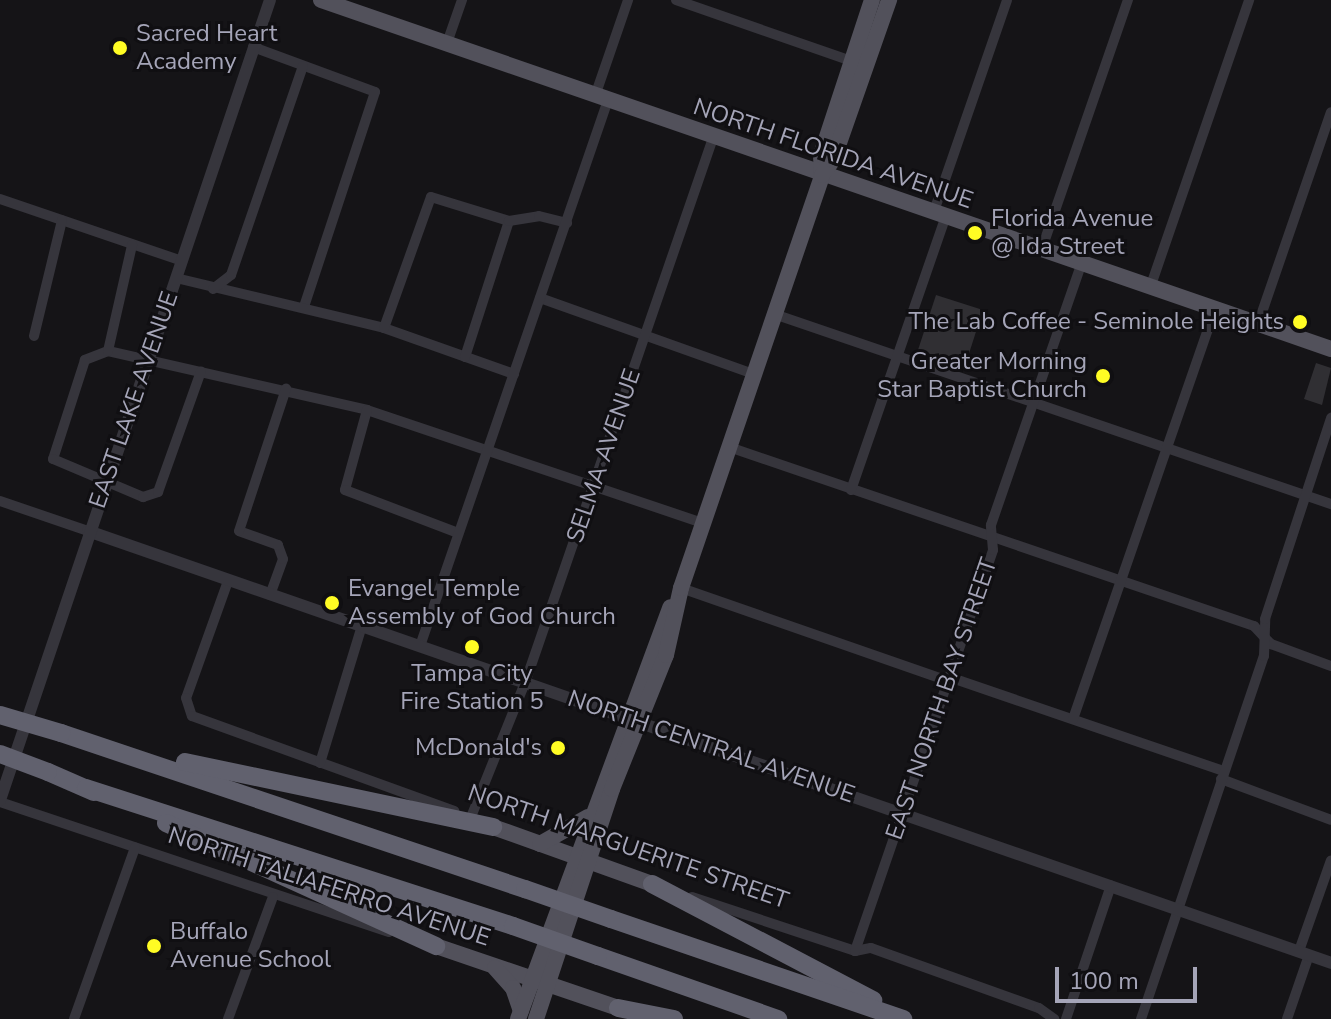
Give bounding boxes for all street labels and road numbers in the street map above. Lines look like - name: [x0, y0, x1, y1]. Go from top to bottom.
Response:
- street label: NORTH FLORIDA AVENUE: [689, 93, 977, 215]
- street label: EAST LAKE AVENUE: [83, 288, 185, 512]
- street label: SELMA AVENUE: [561, 365, 647, 547]
- street label: EAST NORTH BAY STREET: [880, 554, 1004, 844]
- street label: NORTH CENTRAL AVENUE: [564, 684, 858, 810]
- street label: NORTH MARGUERITE STREET: [464, 778, 792, 916]
- street label: NORTH TALIAFERRO AVENUE: [164, 821, 494, 953]

